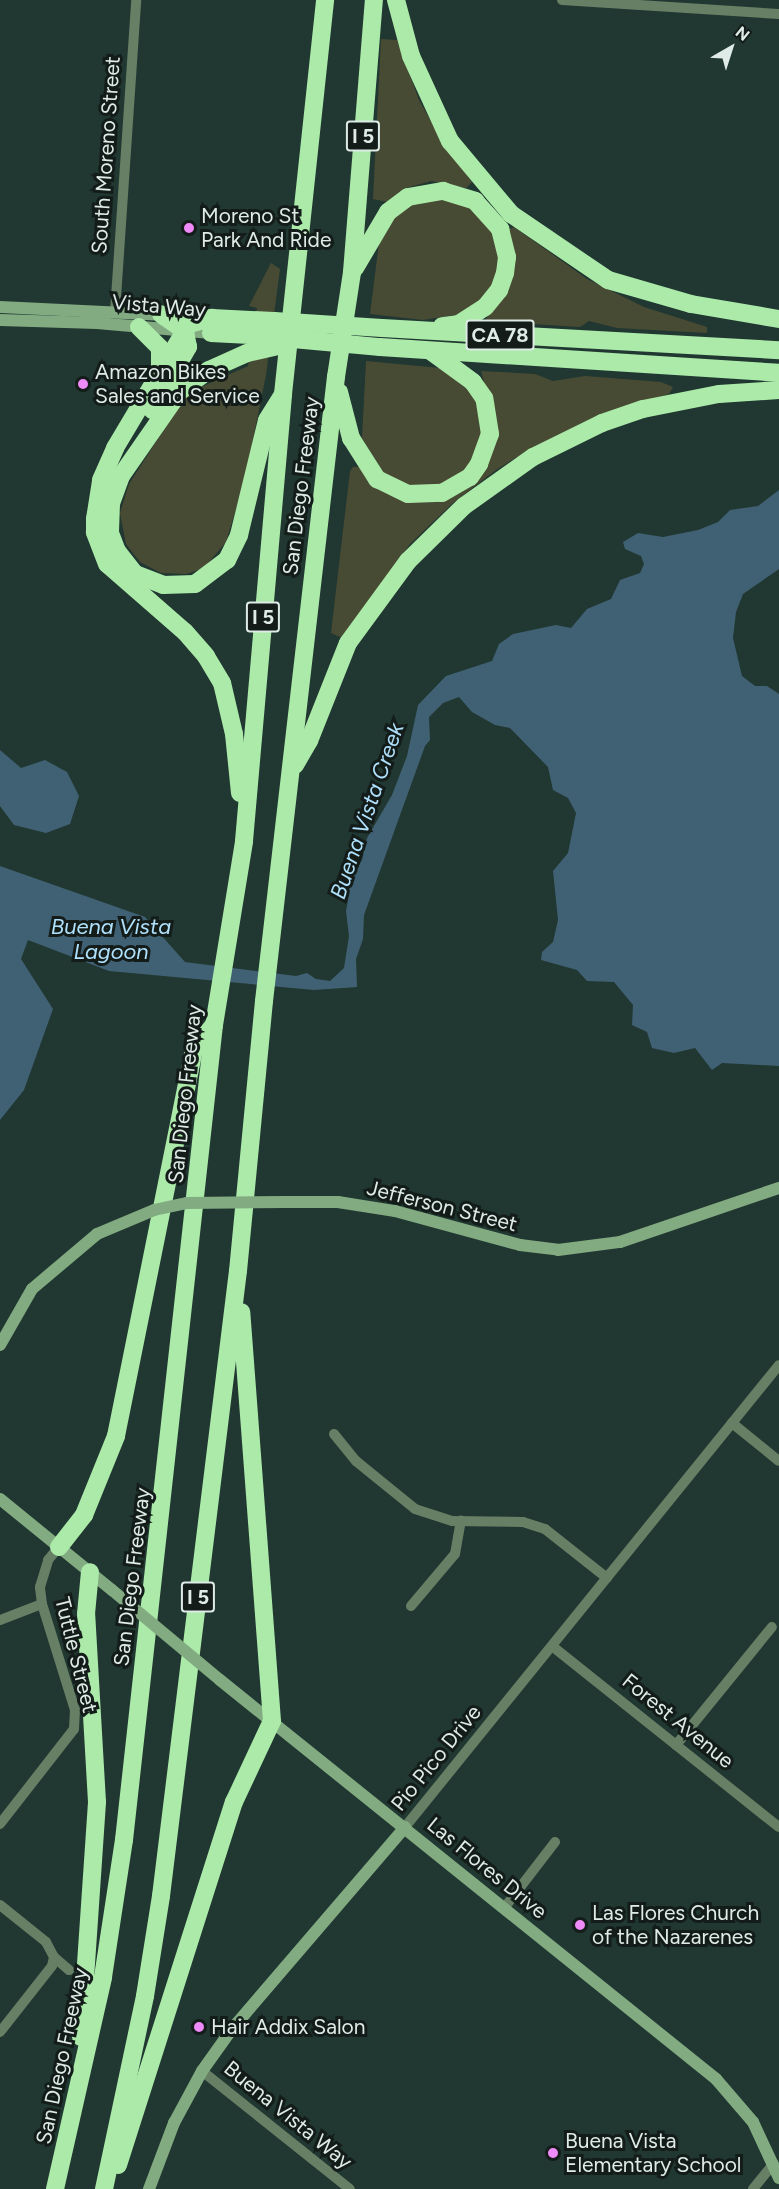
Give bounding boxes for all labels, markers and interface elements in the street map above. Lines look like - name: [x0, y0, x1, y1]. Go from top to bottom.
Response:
- north arrow: [701, 18, 761, 78]
- text: N: [732, 22, 753, 45]
- street label: South Moreno Street: [87, 55, 125, 255]
- road number: I 5: [345, 119, 381, 153]
- place label: Moreno St Park And Ride: [201, 203, 331, 253]
- marker: Moreno St Park And Ride: [182, 221, 196, 235]
- street label: Vista Way: [111, 289, 207, 323]
- road number: CA 78: [466, 318, 534, 352]
- place label: Amazon Bikes Sales and Service: [95, 359, 260, 409]
- marker: Amazon Bikes Sales and Service: [76, 377, 90, 391]
- street label: San Diego Freeway: [278, 395, 324, 577]
- road number: I 5: [245, 600, 281, 634]
- water label: Buena Vista Creek: [325, 720, 409, 902]
- water label: Buena Vista Lagoon: [51, 913, 171, 964]
- street label: San Diego Freeway: [163, 1003, 207, 1185]
- street label: Jefferson Street: [364, 1175, 520, 1237]
- street label: San Diego Freeway: [109, 1486, 155, 1668]
- road number: I 5: [180, 1580, 216, 1614]
- street label: Tuttle Street: [49, 1595, 103, 1715]
- street label: Forest Avenue: [617, 1668, 739, 1774]
- street label: Pio Pico Drive: [386, 1700, 486, 1816]
- street label: Las Flores Drive: [422, 1812, 552, 1924]
- place label: Las Flores Church of the Nazarenes: [592, 1900, 759, 1950]
- marker: Las Flores Church of the Nazarenes: [573, 1918, 587, 1932]
- street label: San Diego Freeway: [31, 1965, 93, 2147]
- place label: Hair Addix Salon: [211, 2014, 365, 2040]
- marker: Hair Addix Salon: [192, 2020, 206, 2034]
- street label: Buena Vista Way: [219, 2056, 357, 2174]
- place label: Buena Vista Elementary School: [565, 2128, 741, 2178]
- marker: Buena Vista Elementary School: [546, 2146, 560, 2160]

